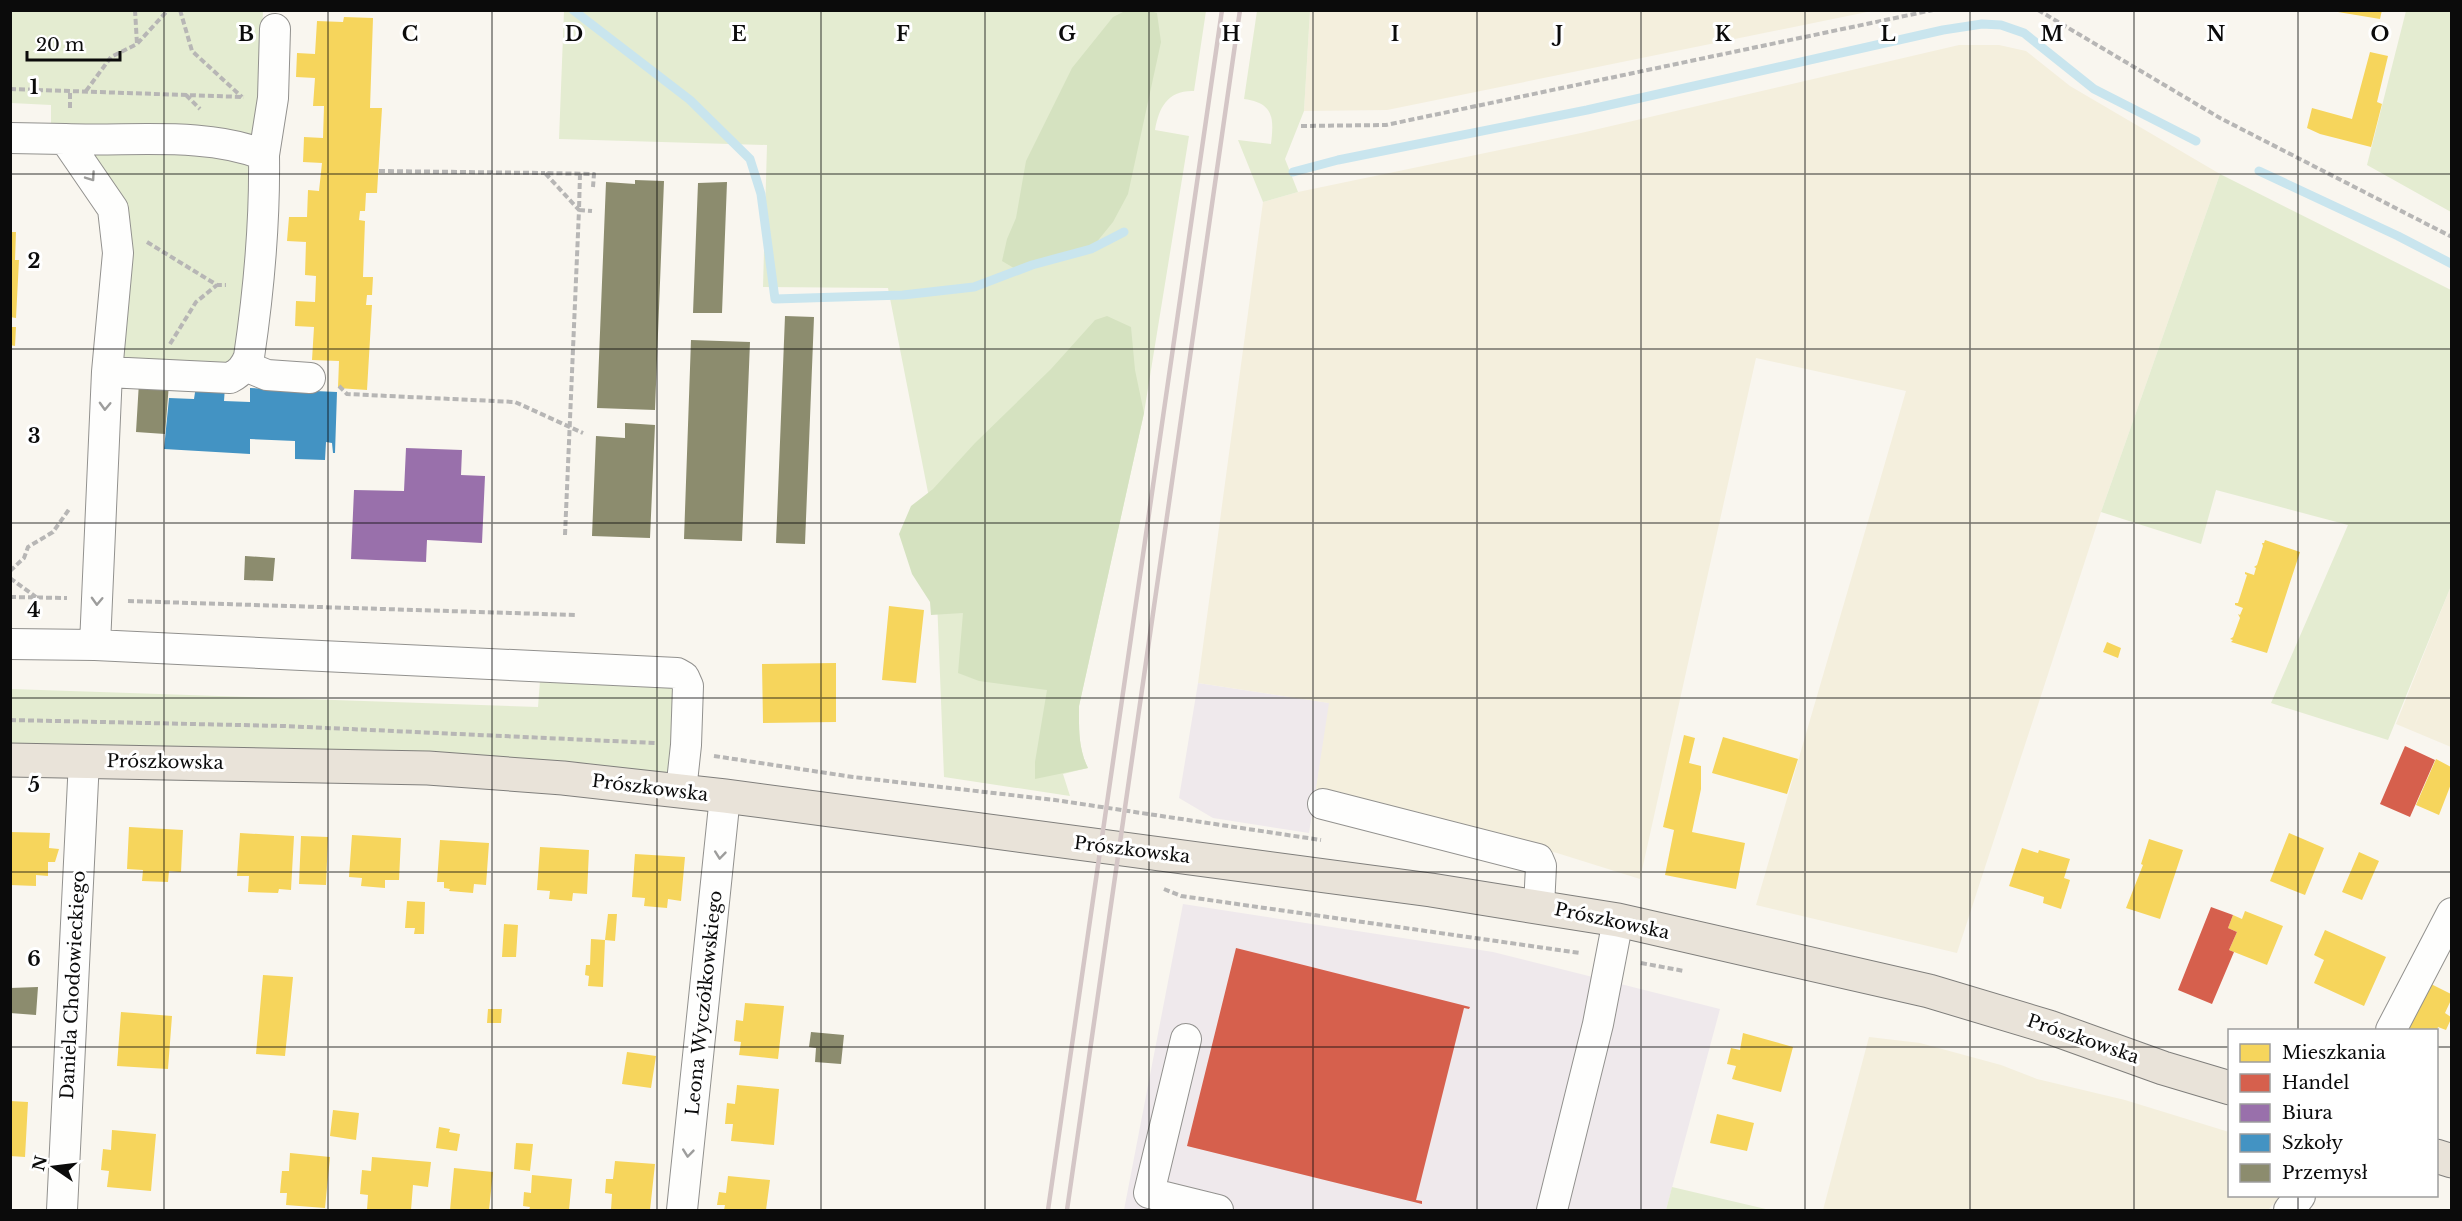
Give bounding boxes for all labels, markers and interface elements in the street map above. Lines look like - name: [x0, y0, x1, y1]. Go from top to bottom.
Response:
- text: B: [238, 22, 254, 46]
- text: C: [402, 22, 418, 46]
- text: D: [565, 22, 583, 46]
- text: E: [731, 22, 747, 46]
- text: F: [896, 22, 910, 46]
- text: G: [1058, 22, 1076, 46]
- text: H: [1222, 22, 1241, 46]
- text: I: [1391, 22, 1399, 46]
- text: J: [1551, 22, 1563, 46]
- text: K: [1715, 22, 1732, 46]
- text: L: [1880, 22, 1896, 46]
- text: M: [2041, 22, 2064, 46]
- text: N: [2207, 22, 2226, 46]
- text: O: [2371, 22, 2389, 46]
- scale bar: [27, 24, 120, 62]
- text: 20 m: [36, 34, 84, 56]
- text: 1: [30, 75, 39, 99]
- one-way arrow: [84, 170, 95, 181]
- text: 2: [27, 249, 41, 273]
- one-way arrow: [99, 401, 112, 410]
- text: 3: [28, 424, 40, 448]
- one-way arrow: [91, 596, 103, 605]
- text: 4: [27, 598, 41, 622]
- street label: Prószkowska: [106, 750, 224, 774]
- street label: Prószkowska: [591, 770, 709, 806]
- text: 5: [28, 773, 40, 797]
- street label: Prószkowska: [1073, 832, 1191, 868]
- one-way arrow: [714, 850, 726, 859]
- street label: Daniela Chodowieckiego: [56, 870, 90, 1100]
- street label: Leona Wyczółkowskiego: [681, 889, 727, 1117]
- street label: Prószkowska: [1552, 898, 1672, 944]
- text: 6: [27, 947, 41, 971]
- street label: Prószkowska: [2024, 1010, 2142, 1068]
- legend: [2228, 1029, 2438, 1197]
- text: Mieszkania: [2282, 1042, 2386, 1064]
- text: Handel: [2282, 1072, 2349, 1094]
- text: Biura: [2282, 1102, 2333, 1124]
- text: Szkoły: [2282, 1132, 2343, 1154]
- north arrow: [24, 1137, 84, 1197]
- one-way arrow: [682, 1148, 695, 1157]
- text: N: [28, 1154, 51, 1173]
- text: Przemysł: [2282, 1162, 2368, 1184]

